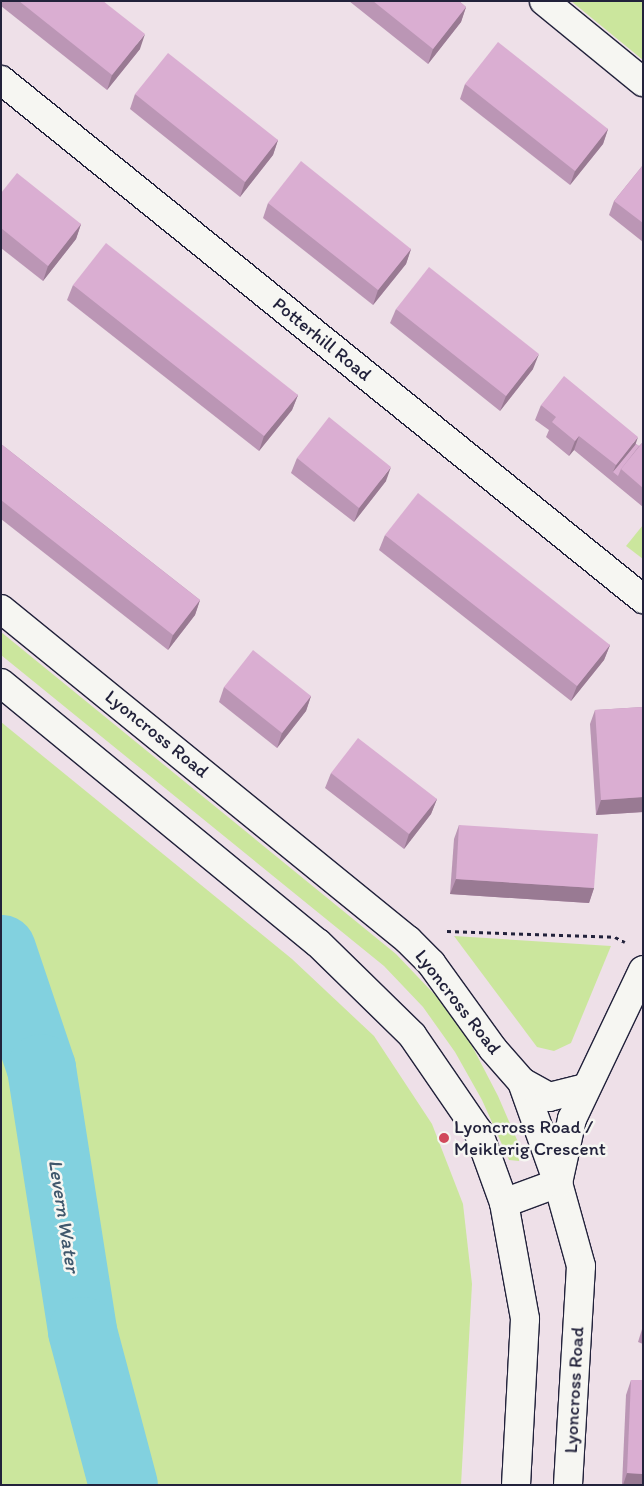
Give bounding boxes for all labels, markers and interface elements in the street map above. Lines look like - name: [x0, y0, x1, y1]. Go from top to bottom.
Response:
- street label: Potterhill Road: [268, 292, 376, 386]
- street label: Lyoncross Road: [101, 685, 213, 783]
- street label: Lyoncross Road: [410, 945, 506, 1059]
- place label: Lyoncross Road / Meiklerig Crescent: [454, 1116, 607, 1160]
- marker: Lyoncross Road / Meiklerig Crescent: [438, 1132, 450, 1144]
- water label: Levern Water: [43, 1158, 85, 1274]
- street label: Lyoncross Road: [559, 1326, 589, 1454]

